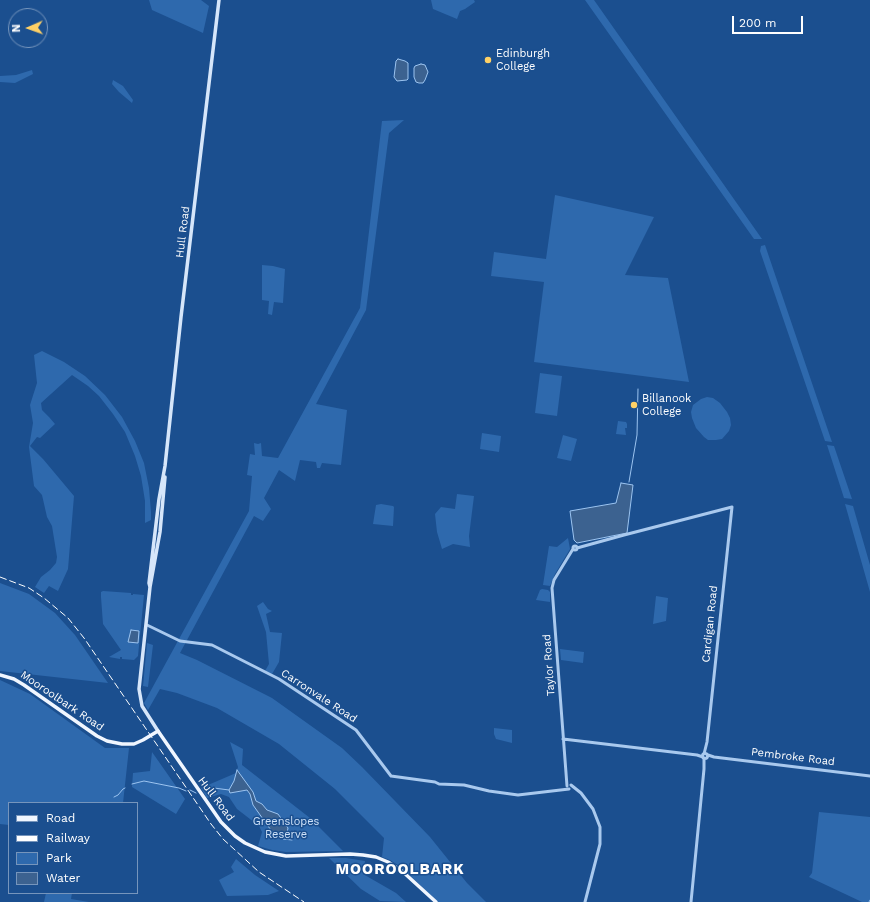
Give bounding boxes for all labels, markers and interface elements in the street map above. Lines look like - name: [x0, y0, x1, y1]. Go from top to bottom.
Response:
- north arrow: [8, 8, 48, 48]
- scale bar: [734, 8, 805, 34]
- text: 200 m: [739, 16, 776, 30]
- text: N: [10, 24, 23, 33]
- place label: Edinburgh College: [496, 47, 550, 73]
- marker: Edinburgh College: [483, 55, 493, 65]
- street label: Hull Road: [173, 205, 193, 259]
- place label: Billanook College: [642, 392, 691, 418]
- marker: Billanook College: [629, 400, 639, 410]
- street label: Cardigan Road: [699, 585, 721, 663]
- street label: Taylor Road: [540, 634, 558, 696]
- street label: Carronvale Road: [279, 667, 359, 725]
- street label: Mooroolbark Road: [18, 668, 106, 734]
- street label: Pembroke Road: [750, 745, 836, 769]
- street label: Hull Road: [195, 774, 237, 824]
- legend: [8, 802, 138, 894]
- text: Road: [46, 811, 75, 825]
- park label: Greenslopes Reserve: [253, 815, 319, 841]
- text: Railway: [46, 831, 90, 845]
- text: Park: [46, 851, 72, 865]
- district label: MOOROOLBARK: [335, 861, 465, 879]
- text: Water: [46, 871, 80, 885]

